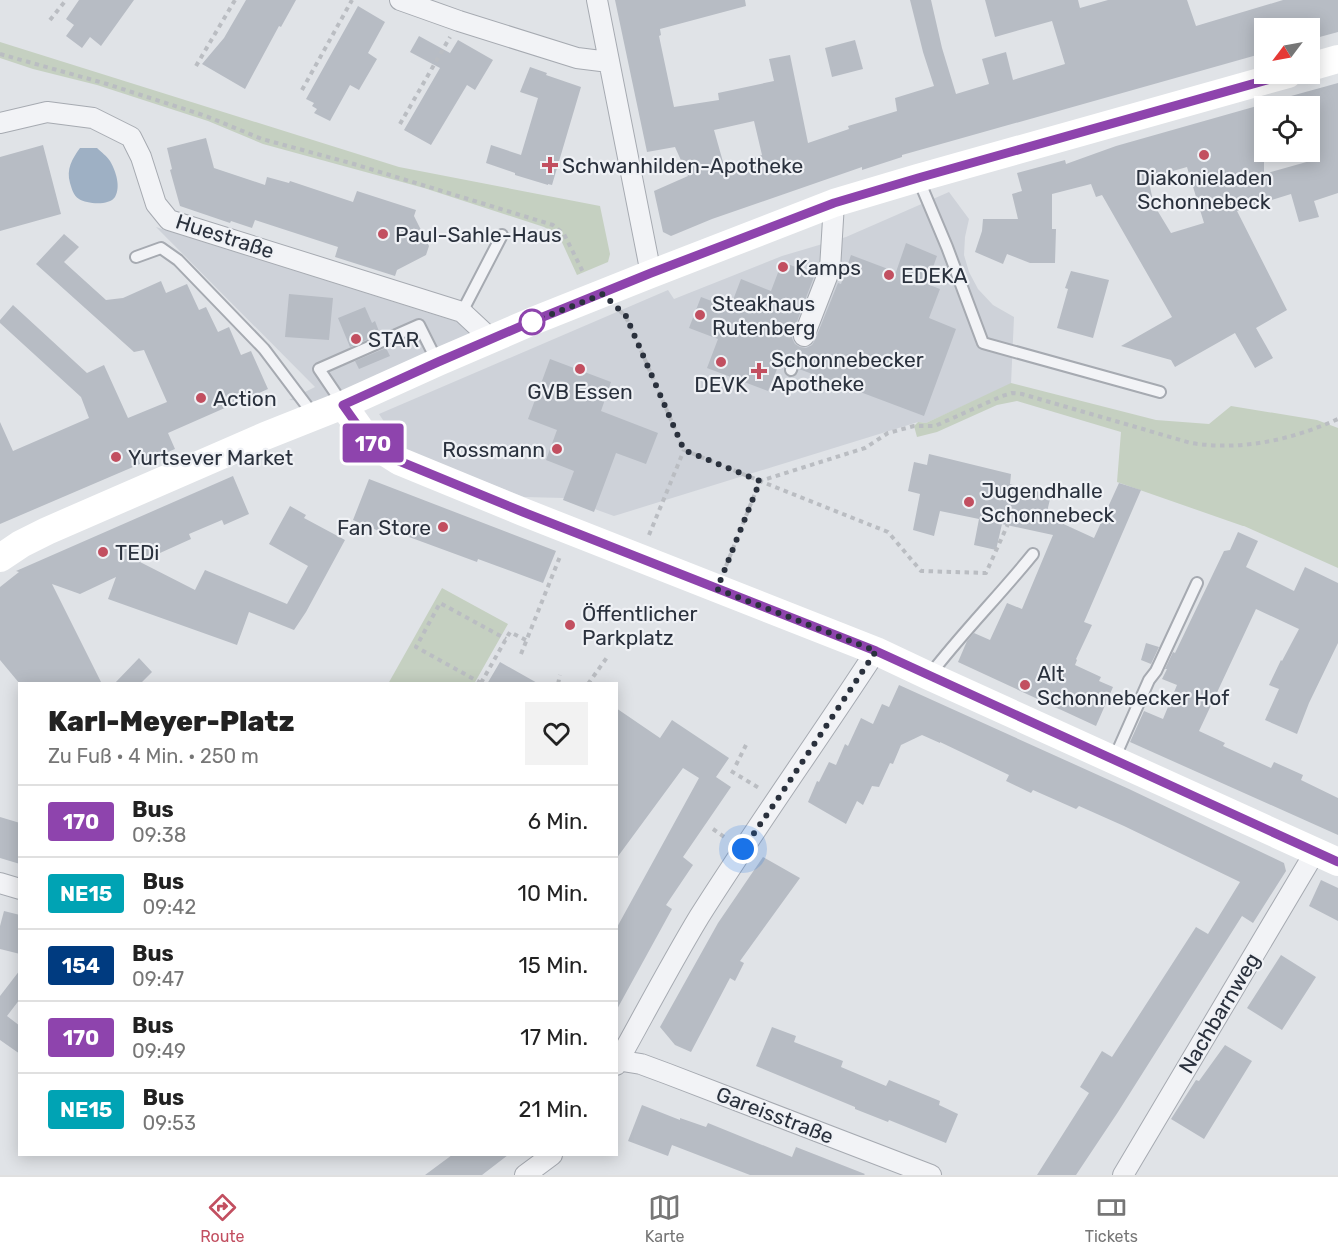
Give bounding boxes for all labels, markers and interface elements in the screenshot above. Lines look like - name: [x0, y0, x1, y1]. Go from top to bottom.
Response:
- north arrow: [1254, 18, 1320, 84]
- map controls: [1254, 18, 1320, 162]
- button: locate: [1254, 96, 1320, 162]
- marker: Diakonieladen Schonnebeck: [1197, 148, 1211, 162]
- place label: Schwanhilden-Apotheke: [562, 153, 803, 178]
- marker: Schwanhilden-Apotheke: [543, 158, 557, 172]
- place label: Diakonieladen Schonnebeck: [1136, 165, 1272, 214]
- street label: Huestraße: [173, 208, 277, 264]
- place label: Paul-Sahle-Haus: [395, 222, 562, 247]
- marker: Paul-Sahle-Haus: [376, 227, 390, 241]
- place label: Kamps: [795, 255, 861, 280]
- marker: Kamps: [776, 260, 790, 274]
- place label: EDEKA: [901, 263, 968, 288]
- marker: EDEKA: [882, 268, 896, 282]
- place label: Steakhaus Rutenberg: [712, 291, 816, 340]
- marker: Steakhaus Rutenberg: [693, 308, 707, 322]
- unlabelled marker: [519, 309, 545, 335]
- place label: STAR: [368, 327, 419, 352]
- marker: STAR: [349, 332, 363, 346]
- place label: Schonnebecker Apotheke: [771, 347, 924, 396]
- marker: DEVK: [714, 355, 728, 369]
- marker: GVB Essen: [573, 362, 587, 376]
- marker: Schonnebecker Apotheke: [752, 364, 766, 378]
- place label: DEVK: [694, 372, 748, 397]
- place label: GVB Essen: [527, 379, 633, 404]
- place label: Action: [213, 386, 277, 411]
- marker: Action: [194, 391, 208, 405]
- line badge: 170: [338, 424, 407, 462]
- text: 170: [355, 431, 391, 456]
- place label: Rossmann: [442, 437, 545, 462]
- marker: Rossmann: [550, 442, 564, 456]
- place label: Yurtsever Market: [128, 445, 293, 470]
- marker: Yurtsever Market: [109, 450, 123, 464]
- place label: Jugendhalle Schonnebeck: [981, 478, 1115, 527]
- marker: Jugendhalle Schonnebeck: [962, 495, 976, 509]
- place label: Fan Store: [337, 515, 431, 540]
- marker: Fan Store: [436, 520, 450, 534]
- place label: TEDi: [115, 540, 159, 565]
- marker: TEDi: [96, 545, 110, 559]
- place label: Öffentlicher Parkplatz: [582, 601, 697, 650]
- marker: Öffentlicher Parkplatz: [563, 618, 577, 632]
- place label: Alt Schonnebecker Hof: [1037, 661, 1229, 710]
- marker: Alt Schonnebecker Hof: [1018, 678, 1032, 692]
- button: heart: [525, 702, 588, 765]
- text: Karl-Meyer-Platz: [48, 705, 294, 738]
- text: Zu Fuß · 4 Min. · 250 m: [48, 744, 259, 768]
- text: Bus: [132, 796, 174, 823]
- text: 6 Min.: [528, 808, 588, 835]
- text: 170: [63, 809, 99, 834]
- text: 09:38: [132, 823, 186, 847]
- your location: [728, 834, 758, 864]
- text: Bus: [142, 868, 184, 895]
- text: 10 Min.: [518, 880, 588, 907]
- text: NE15: [60, 881, 112, 906]
- text: 09:42: [142, 895, 196, 919]
- text: Bus: [132, 940, 174, 967]
- street label: Nachbarnweg: [1173, 948, 1265, 1078]
- text: 15 Min.: [518, 952, 588, 979]
- text: 154: [62, 953, 100, 978]
- text: 09:47: [132, 967, 184, 991]
- text: Bus: [132, 1012, 174, 1039]
- text: 17 Min.: [520, 1024, 588, 1051]
- text: 170: [63, 1025, 99, 1050]
- text: 09:49: [132, 1039, 186, 1063]
- street label: Gareisstraße: [713, 1081, 837, 1149]
- text: Bus: [142, 1084, 184, 1111]
- text: 21 Min.: [519, 1096, 588, 1123]
- text: NE15: [60, 1097, 112, 1122]
- text: 09:53: [142, 1111, 196, 1135]
- tab: Route: [200, 1191, 245, 1246]
- tab: Karte: [645, 1191, 684, 1246]
- tab: Tickets: [1085, 1191, 1138, 1246]

